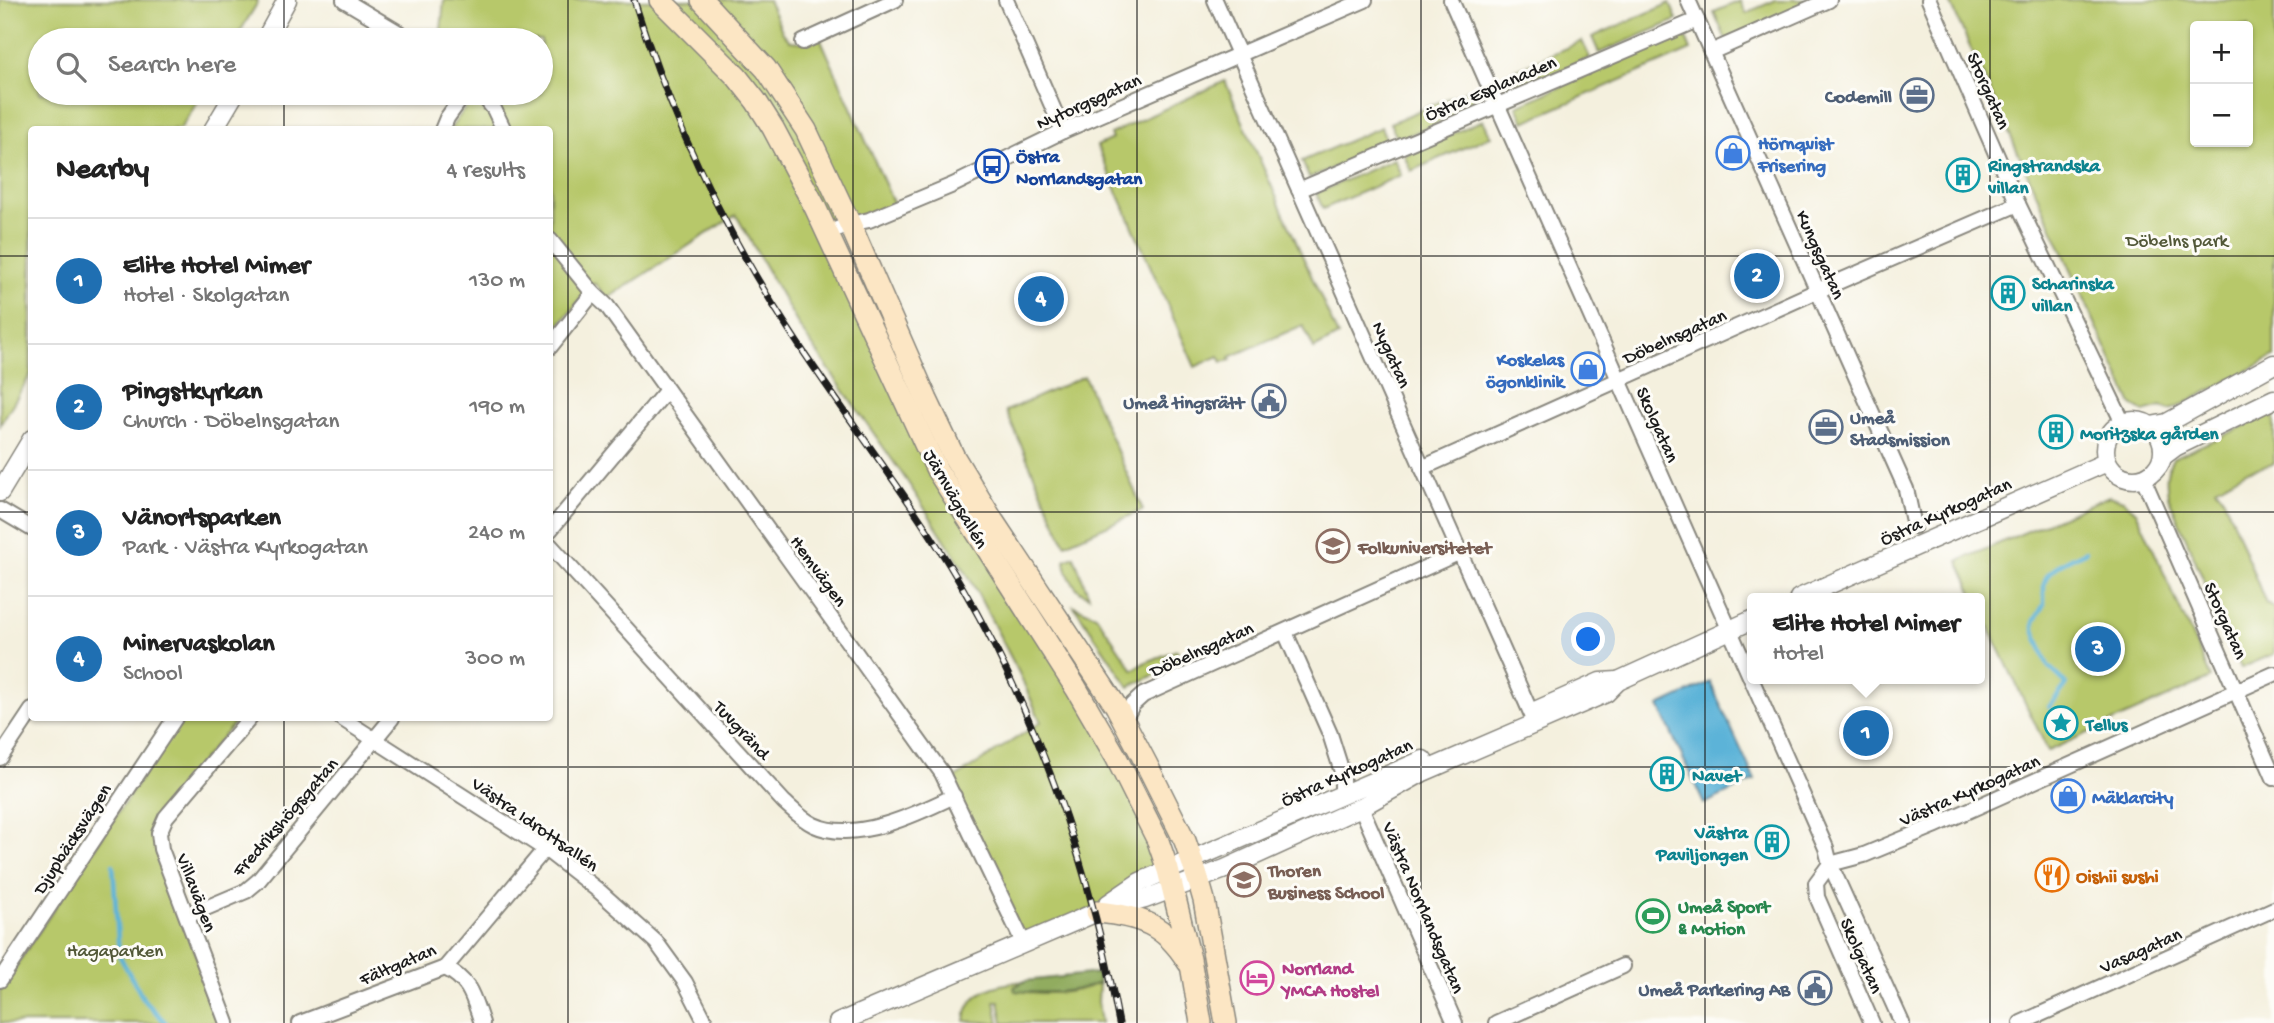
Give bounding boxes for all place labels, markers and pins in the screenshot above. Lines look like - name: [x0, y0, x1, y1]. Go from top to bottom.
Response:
- office icon: Codemill: [1898, 76, 1936, 114]
- place label: Codemill: [1824, 87, 1892, 110]
- shop icon: Hörnqvist Frisering: [1714, 134, 1752, 172]
- place label: Hörnqvist Frisering: [1757, 134, 1835, 179]
- bus stop icon: Östra Norrlandsgatan: [973, 147, 1011, 185]
- place label: Östra Norrlandsgatan: [1016, 147, 1143, 192]
- building icon: Ringstrandska villan: [1944, 156, 1982, 194]
- place label: Ringstrandska villan: [1987, 156, 2102, 201]
- pin: 2: [1734, 250, 1780, 302]
- pin: 4: [1018, 273, 1064, 325]
- building icon: Scharinska villan: [1989, 274, 2027, 312]
- place label: Scharinska villan: [2031, 274, 2115, 319]
- place label: Koskelas ögonklinik: [1485, 350, 1567, 395]
- shop icon: Koskelas ögonklinik: [1569, 350, 1607, 388]
- public building icon: Umeå tingsrätt: [1250, 382, 1288, 420]
- place label: Umeå tingsrätt: [1123, 393, 1246, 416]
- office icon: Umeå Stadsmission: [1807, 408, 1845, 446]
- place label: Umeå Stadsmission: [1850, 408, 1951, 453]
- building icon: Moritzska gården: [2037, 413, 2075, 451]
- place label: Moritzska gården: [2080, 424, 2220, 447]
- school or university icon: Folkuniversitetet: [1314, 527, 1352, 565]
- place label: Folkuniversitetet: [1357, 538, 1493, 561]
- pin: 3: [2075, 623, 2121, 675]
- place icon: Tellus: [2042, 704, 2080, 742]
- pin: 1: [1843, 707, 1889, 759]
- place label: Tellus: [2084, 715, 2128, 738]
- building icon: Navet: [1648, 755, 1686, 793]
- place label: Navet: [1692, 766, 1743, 789]
- shop icon: Mäklarcity: [2049, 777, 2087, 815]
- place label: Mäklarcity: [2092, 788, 2174, 811]
- place label: Västra Paviljongen: [1655, 823, 1749, 868]
- building icon: Västra Paviljongen: [1753, 823, 1791, 861]
- restaurant icon: Oishii sushi: [2033, 856, 2071, 894]
- school or university icon: Thoren Business School: [1225, 861, 1263, 899]
- place label: Thoren Business School: [1266, 861, 1384, 906]
- place label: Oishii sushi: [2076, 867, 2159, 890]
- sports icon: Umeå Sport & Motion: [1634, 897, 1672, 935]
- place label: Umeå Sport & Motion: [1678, 897, 1772, 942]
- hotel icon: Norrland YMCA Hostel: [1238, 959, 1276, 997]
- place label: Norrland YMCA Hostel: [1280, 959, 1379, 1004]
- public building icon: Umeå Parkering AB: [1796, 969, 1834, 1007]
- place label: Umeå Parkering AB: [1639, 980, 1791, 1003]

